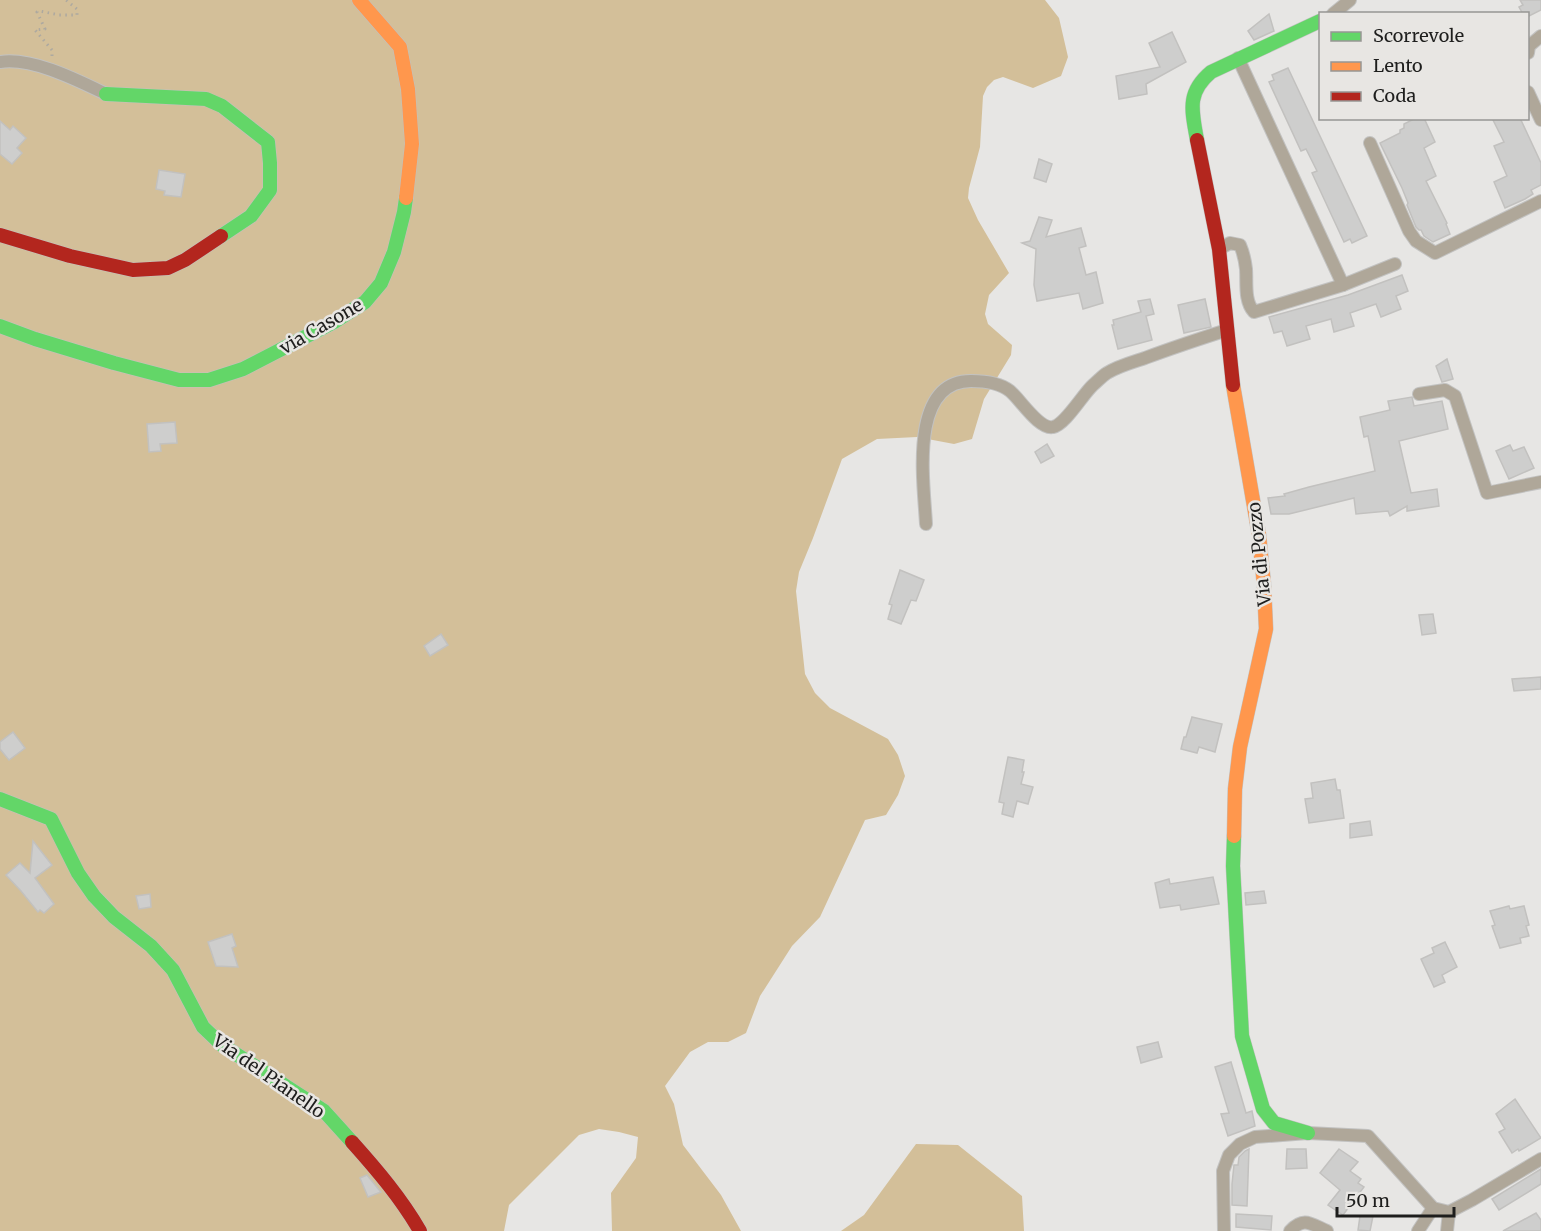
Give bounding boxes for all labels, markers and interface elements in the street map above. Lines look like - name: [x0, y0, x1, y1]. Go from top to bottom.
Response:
- legend: [1319, 12, 1529, 120]
- text: Scorrevole: [1373, 24, 1464, 47]
- text: Lento: [1373, 54, 1423, 77]
- text: Coda: [1373, 84, 1417, 107]
- street label: via Casone: [274, 293, 367, 360]
- street label: Via di Pozzo: [1242, 501, 1276, 608]
- street label: Via del Pianello: [208, 1028, 330, 1123]
- scale bar: [1337, 1180, 1454, 1218]
- text: 50 m: [1346, 1189, 1390, 1212]

